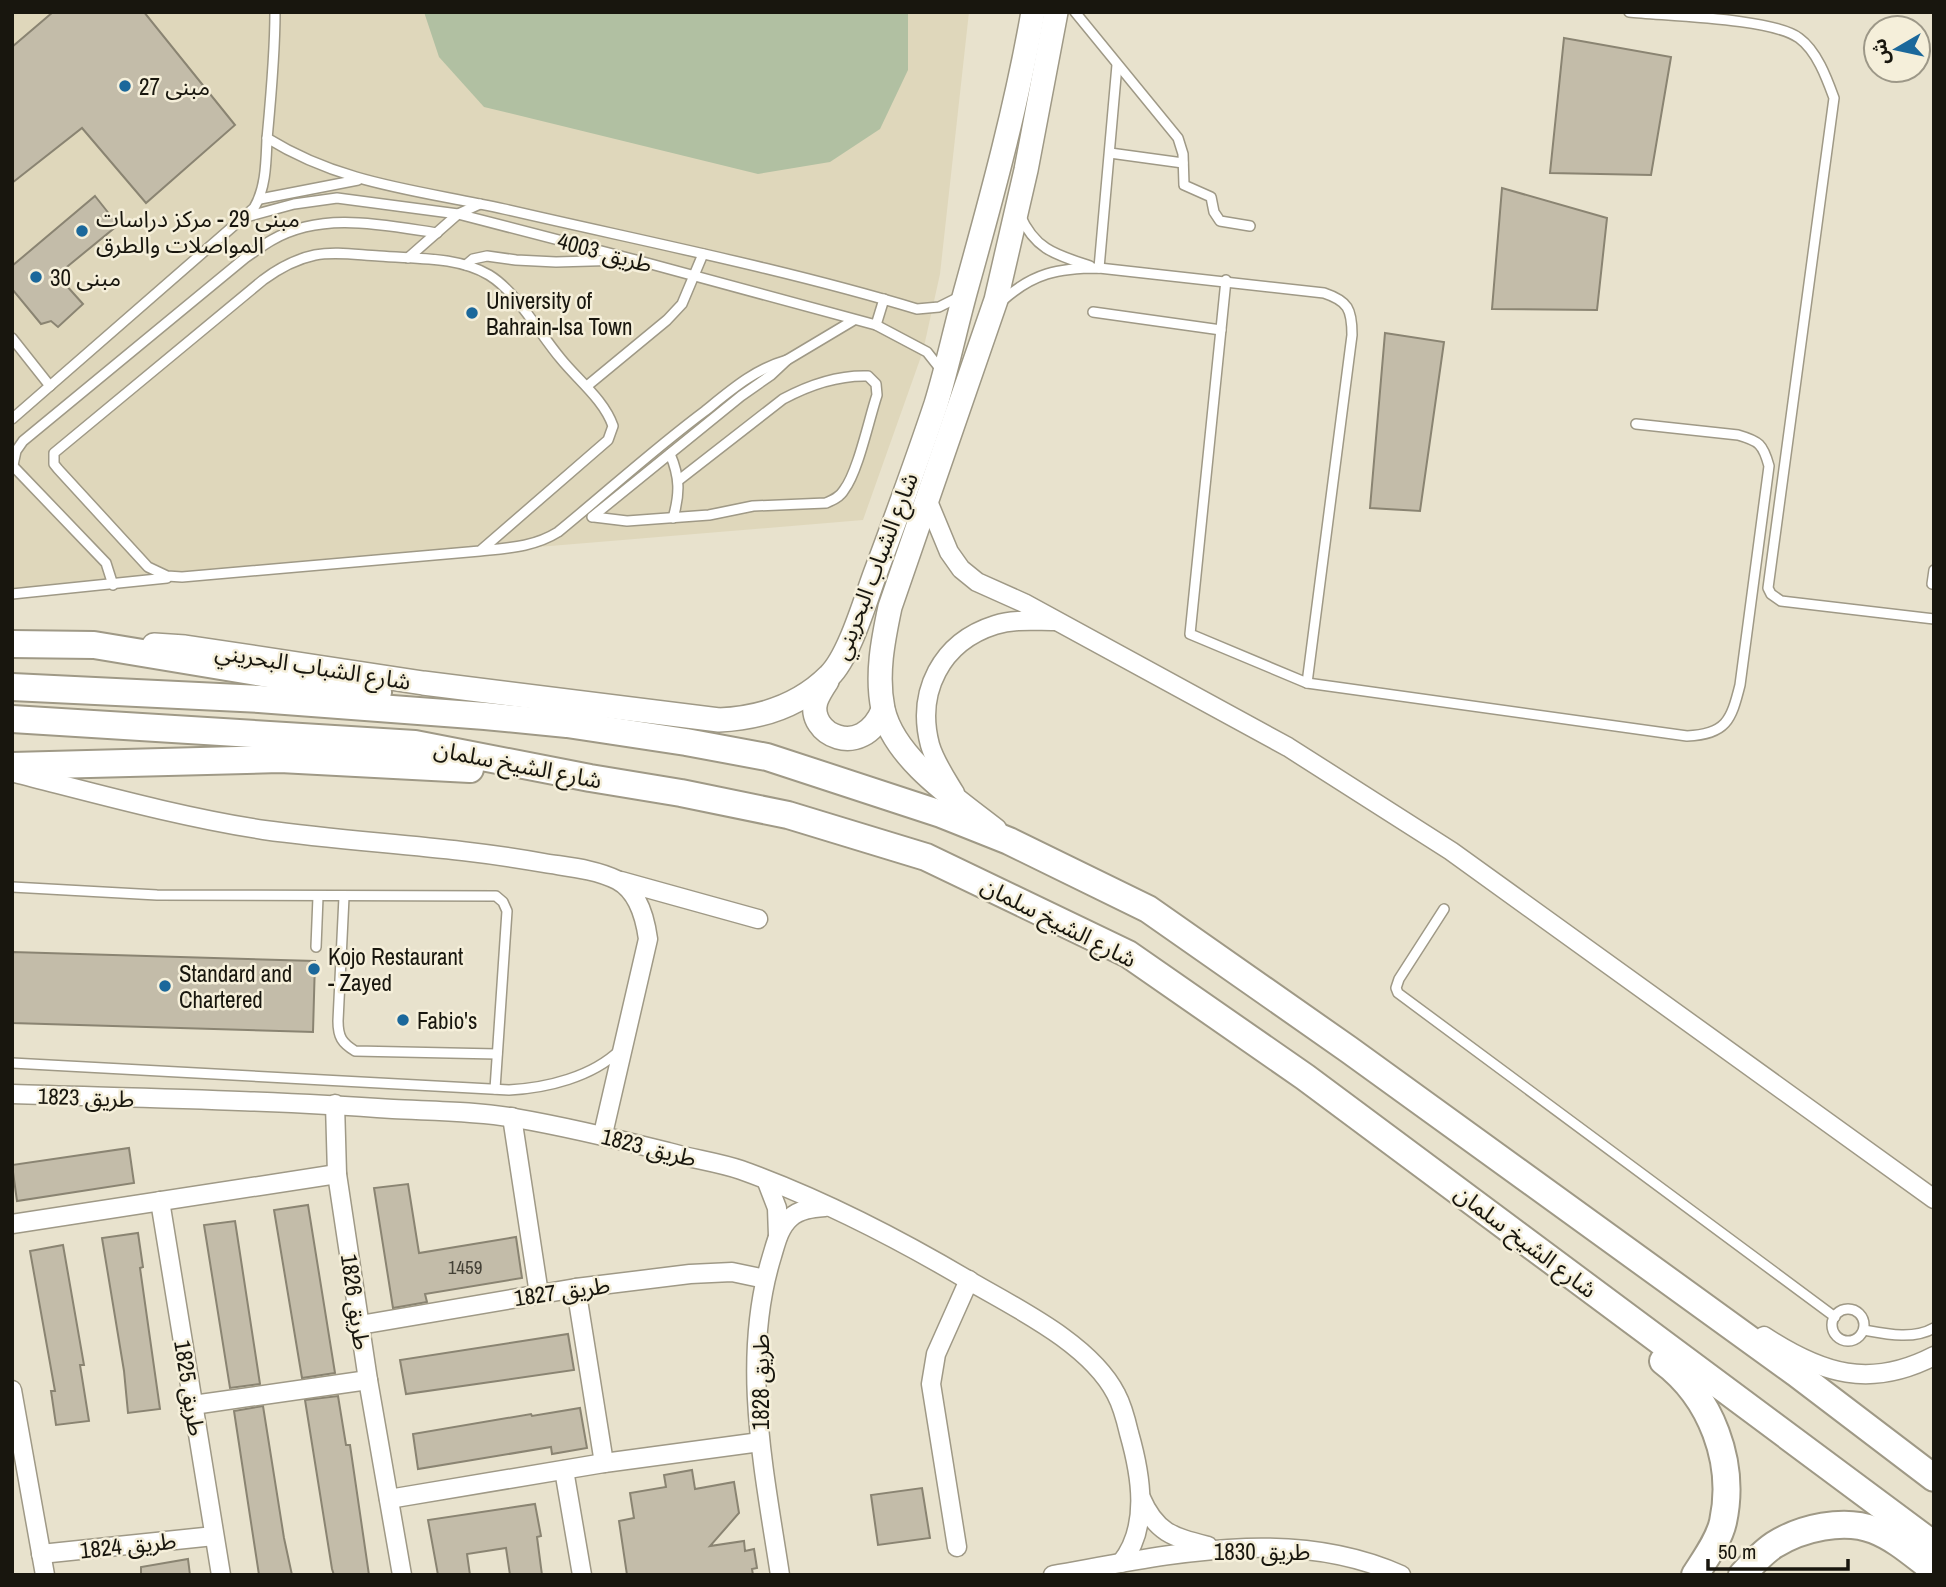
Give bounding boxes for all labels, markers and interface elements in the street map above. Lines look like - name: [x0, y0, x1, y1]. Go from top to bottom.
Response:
- north arrow: [1862, 14, 1932, 84]
- text: ش: [1865, 37, 1895, 67]
- place label: مبنى 27: [139, 71, 210, 102]
- marker: مبنى 27: [117, 78, 133, 94]
- place label: مبنى 29 - مركز دراسات المواصلات والطرق: [96, 203, 300, 260]
- marker: مبنى 29 - مركز دراسات المواصلات والطرق: [74, 223, 90, 239]
- street label: طريق 4003: [554, 225, 656, 279]
- place label: مبنى 30: [50, 262, 121, 293]
- marker: مبنى 30: [28, 269, 44, 285]
- place label: University of Bahrain-Isa Town: [486, 285, 632, 342]
- marker: University of Bahrain-Isa Town: [464, 305, 480, 321]
- street label: شارع الشباب البحريني: [825, 468, 927, 665]
- street label: شارع الشباب البحريني: [212, 635, 413, 699]
- street label: شارع الشيخ سلمان: [431, 733, 605, 797]
- street label: شارع الشيخ سلمان: [975, 869, 1142, 976]
- place label: Kojo Restaurant - Zayed: [328, 941, 463, 998]
- place label: Standard and Chartered: [179, 958, 292, 1015]
- marker: Kojo Restaurant - Zayed: [306, 961, 322, 977]
- marker: Standard and Chartered: [157, 978, 173, 994]
- place label: Fabio's: [417, 1005, 477, 1036]
- marker: Fabio's: [395, 1012, 411, 1028]
- street label: طريق 1823: [37, 1080, 135, 1114]
- street label: طريق 1823: [598, 1120, 700, 1174]
- street label: شارع الشيخ سلمان: [1447, 1177, 1603, 1306]
- street label: طريق 1826: [334, 1252, 378, 1352]
- house number: 1459: [448, 1254, 482, 1280]
- street label: طريق 1827: [512, 1269, 612, 1313]
- street label: طريق 1828: [745, 1334, 776, 1430]
- street label: طريق 1825: [167, 1338, 213, 1438]
- street label: طريق 1824: [78, 1525, 178, 1565]
- scale bar: [1708, 1528, 1848, 1572]
- street label: طريق 1830: [1214, 1536, 1310, 1567]
- text: 50 m: [1718, 1537, 1756, 1566]

